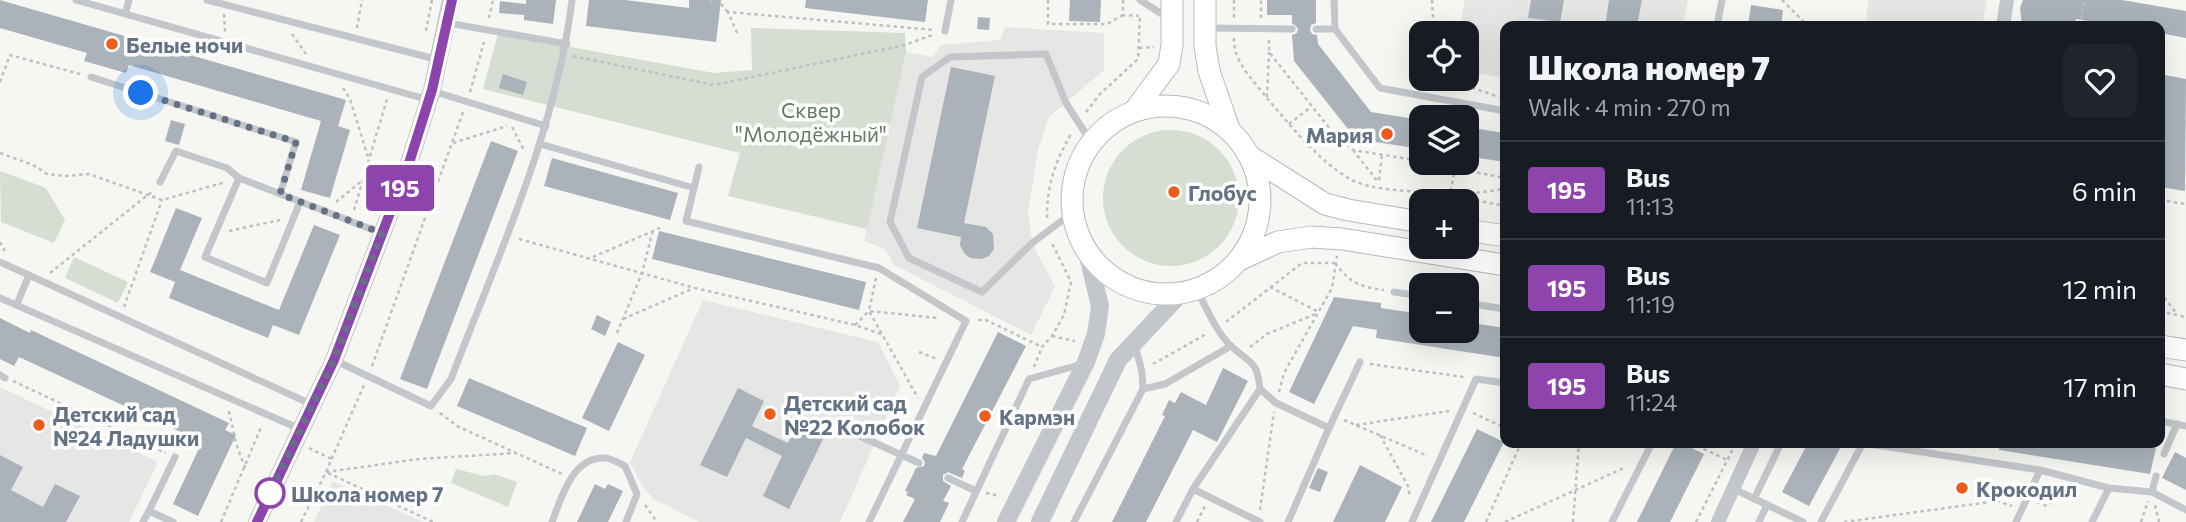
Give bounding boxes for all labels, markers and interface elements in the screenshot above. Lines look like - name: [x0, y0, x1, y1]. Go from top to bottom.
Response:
- map controls: [1409, 21, 1479, 343]
- button: locate: [1409, 21, 1479, 91]
- place label: Белые ночи: [126, 32, 243, 57]
- marker: Белые ночи: [104, 36, 120, 52]
- button: heart: [2063, 44, 2137, 118]
- text: Школа номер 7: [1528, 46, 1770, 87]
- your location: [123, 75, 158, 110]
- text: Walk · 4 min · 270 m: [1528, 93, 1731, 121]
- park label: Сквер "Молодёжный": [735, 97, 887, 146]
- button: layers: [1409, 105, 1479, 175]
- place label: Мария: [1306, 122, 1373, 147]
- marker: Мария: [1379, 126, 1395, 142]
- text: Bus: [1626, 161, 1670, 192]
- line badge: 195: [360, 165, 440, 211]
- text: 195: [380, 173, 420, 202]
- text: 195: [1547, 175, 1586, 204]
- text: 6 min: [2072, 175, 2137, 206]
- place label: Глобус: [1188, 180, 1257, 205]
- marker: Глобус: [1166, 184, 1182, 200]
- button: +: [1409, 189, 1479, 259]
- text: 11:13: [1626, 192, 1674, 220]
- text: Bus: [1626, 259, 1670, 290]
- button: −: [1409, 273, 1479, 343]
- text: 195: [1547, 273, 1586, 302]
- text: 12 min: [2062, 273, 2137, 304]
- text: 11:19: [1626, 290, 1675, 318]
- text: Bus: [1626, 357, 1670, 388]
- text: 195: [1547, 371, 1586, 400]
- text: 17 min: [2063, 371, 2137, 402]
- text: 11:24: [1626, 388, 1677, 416]
- place label: Детский сад №22 Колобок: [784, 390, 925, 439]
- place label: Детский сад №24 Ладушки: [53, 401, 199, 450]
- place label: Кармэн: [999, 404, 1075, 429]
- marker: Детский сад №22 Колобок: [762, 406, 778, 422]
- marker: Кармэн: [977, 408, 993, 424]
- marker: Детский сад №24 Ладушки: [31, 417, 47, 433]
- place label: Крокодил: [1976, 476, 2077, 501]
- marker: Школа номер 7: [255, 478, 285, 508]
- marker: Крокодил: [1954, 480, 1970, 496]
- place label: Школа номер 7: [291, 481, 444, 506]

